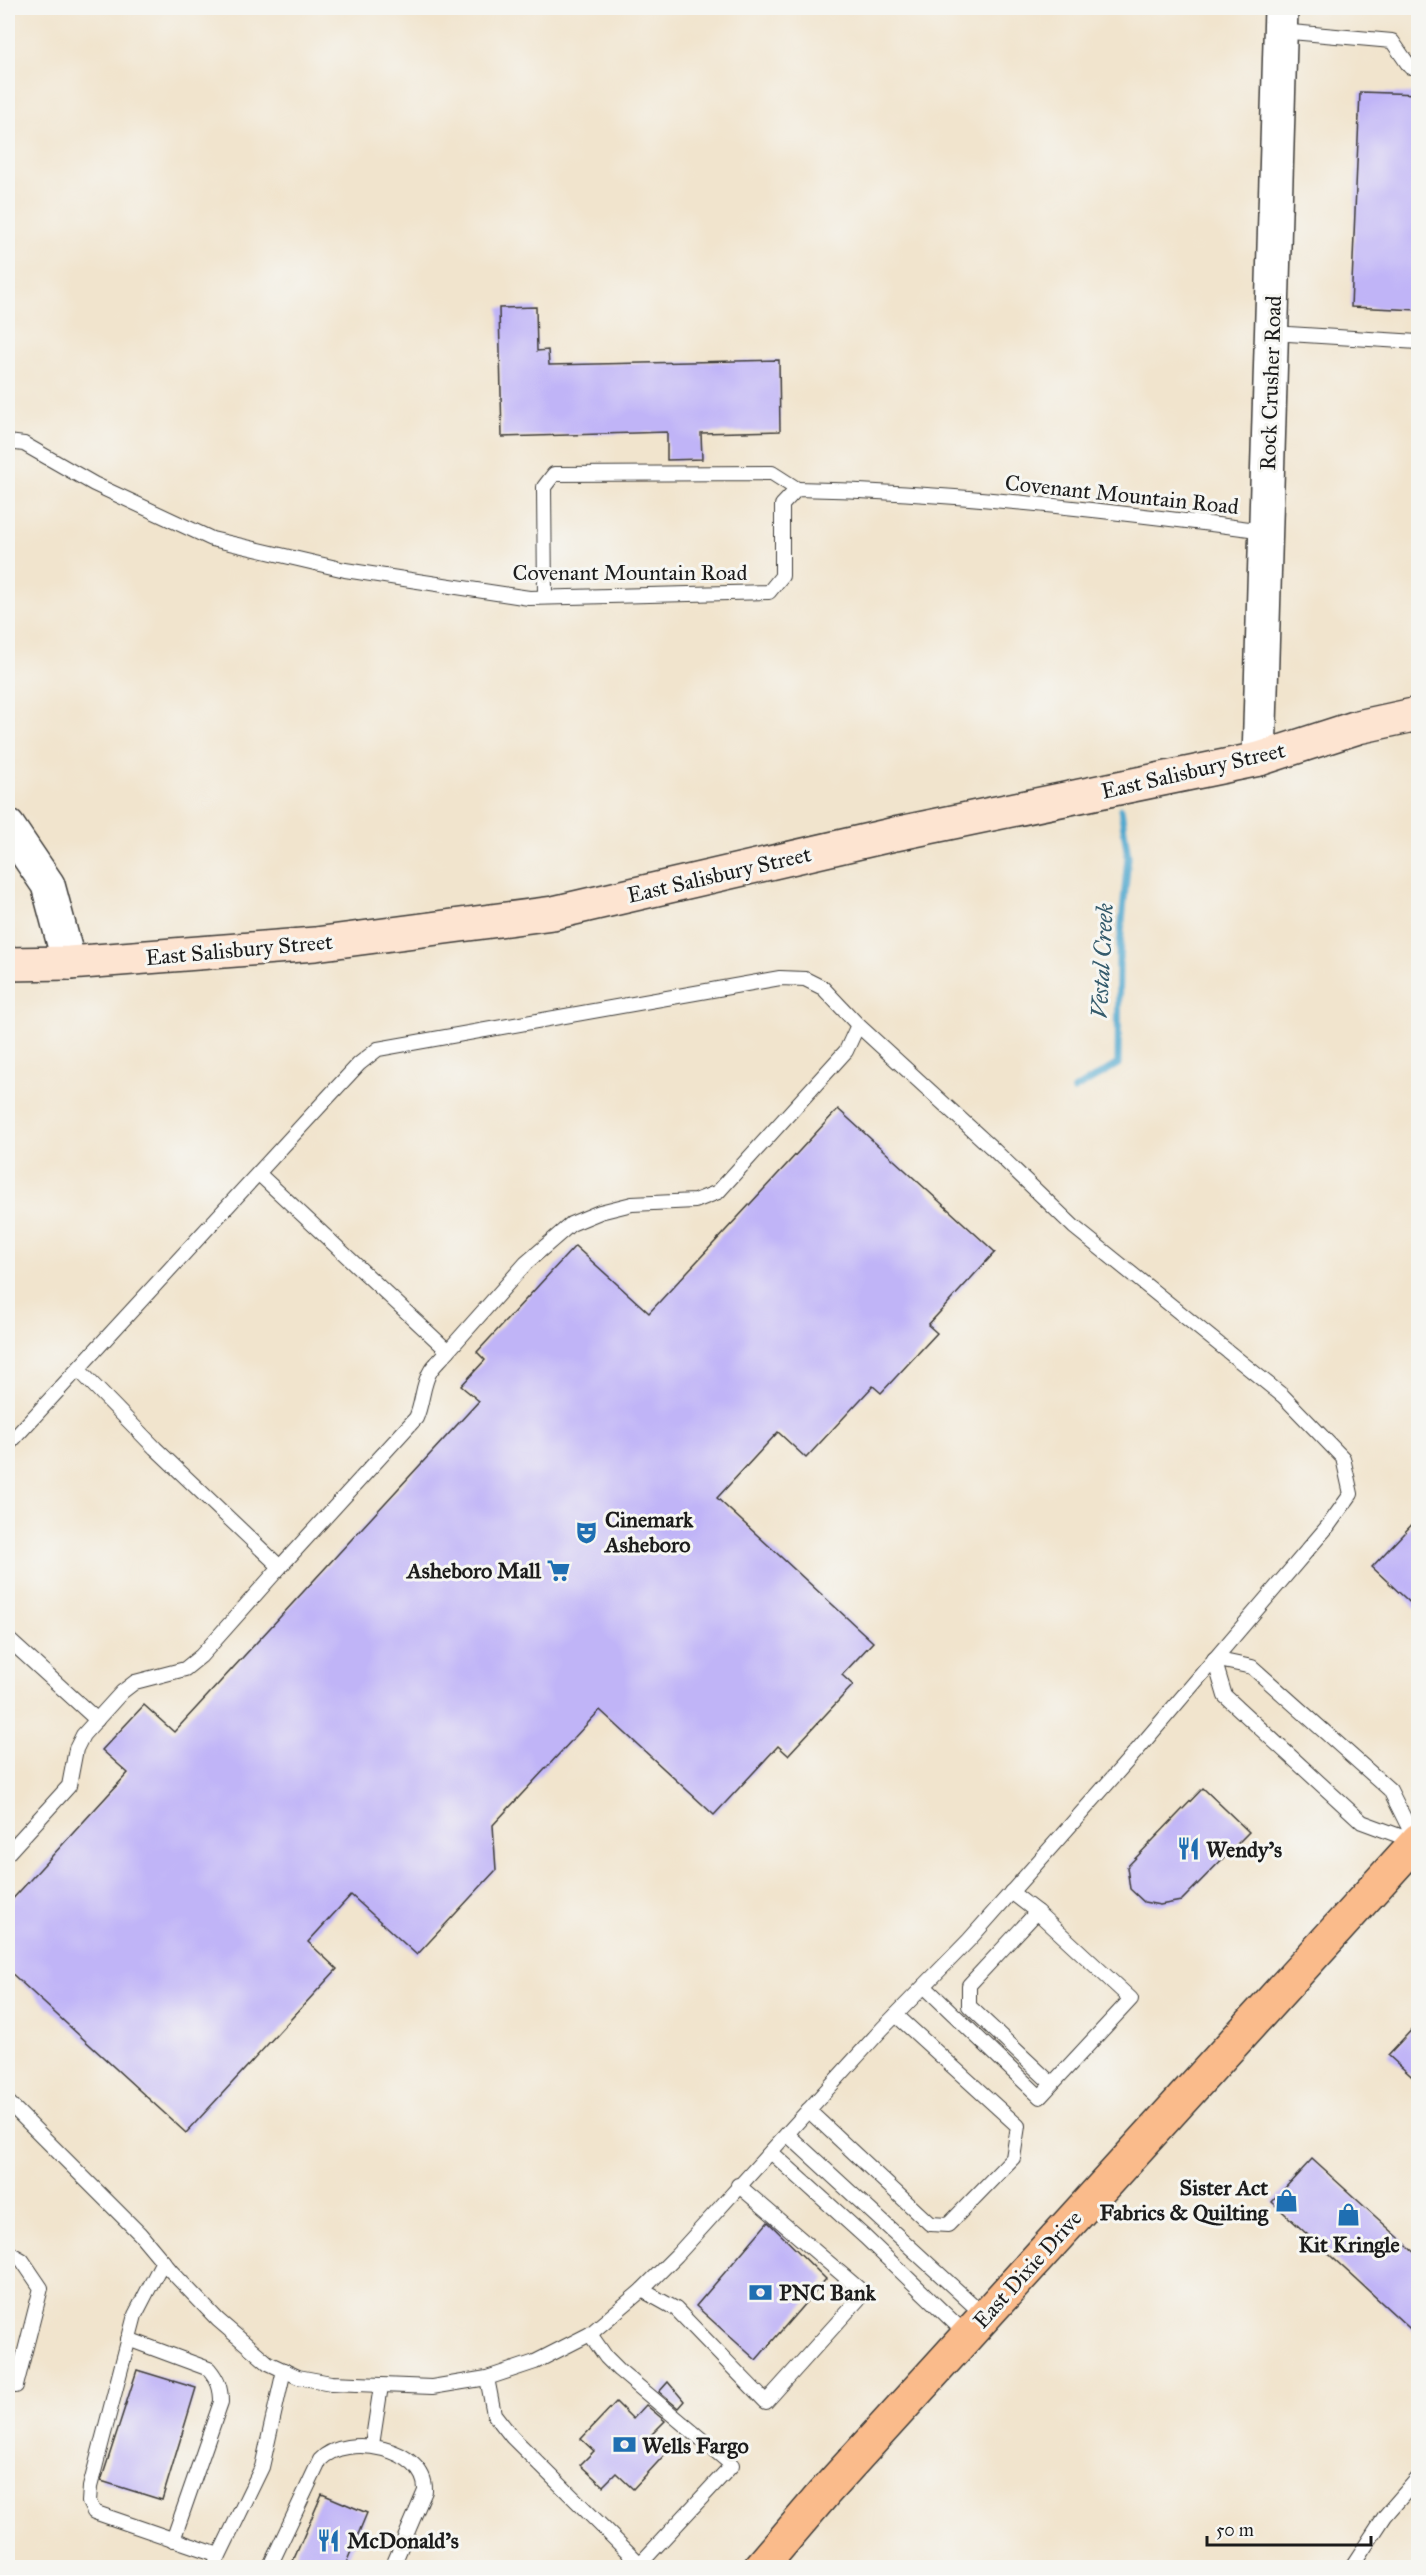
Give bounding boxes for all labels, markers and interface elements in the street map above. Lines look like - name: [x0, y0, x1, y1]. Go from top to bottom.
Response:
- street label: Rock Crusher Road: [1254, 295, 1287, 471]
- street label: Covenant Mountain Road: [1004, 469, 1240, 520]
- street label: Covenant Mountain Road: [513, 559, 747, 586]
- street label: East Salisbury Street: [1099, 736, 1288, 805]
- street label: East Salisbury Street: [625, 840, 814, 909]
- water label: Vestal Creek: [1084, 902, 1120, 1020]
- street label: East Salisbury Street: [144, 928, 334, 971]
- place label: Cinemark Asheboro: [603, 1506, 694, 1558]
- theatre icon: Cinemark Asheboro: [574, 1519, 600, 1545]
- place label: Asheboro Mall: [405, 1557, 542, 1584]
- supermarket icon: Asheboro Mall: [546, 1557, 572, 1583]
- restaurant icon: Wendy's: [1175, 1836, 1201, 1862]
- place label: Wendy's: [1206, 1836, 1282, 1863]
- place label: Sister Act Fabrics & Quilting: [1099, 2174, 1269, 2226]
- shop icon: Sister Act Fabrics & Quilting: [1273, 2187, 1299, 2213]
- shop icon: Kit Kringle: [1336, 2202, 1362, 2228]
- street label: East Dixie Drive: [967, 2205, 1087, 2334]
- place label: Kit Kringle: [1298, 2231, 1400, 2258]
- bank icon: PNC Bank: [748, 2279, 774, 2305]
- place label: PNC Bank: [779, 2279, 877, 2306]
- bank icon: Wells Fargo: [611, 2432, 637, 2458]
- place label: Wells Fargo: [642, 2432, 749, 2459]
- scale bar: [1207, 2509, 1370, 2547]
- text: 50 m: [1216, 2519, 1254, 2541]
- restaurant icon: McDonald's: [316, 2527, 342, 2553]
- place label: McDonald's: [347, 2527, 459, 2554]

